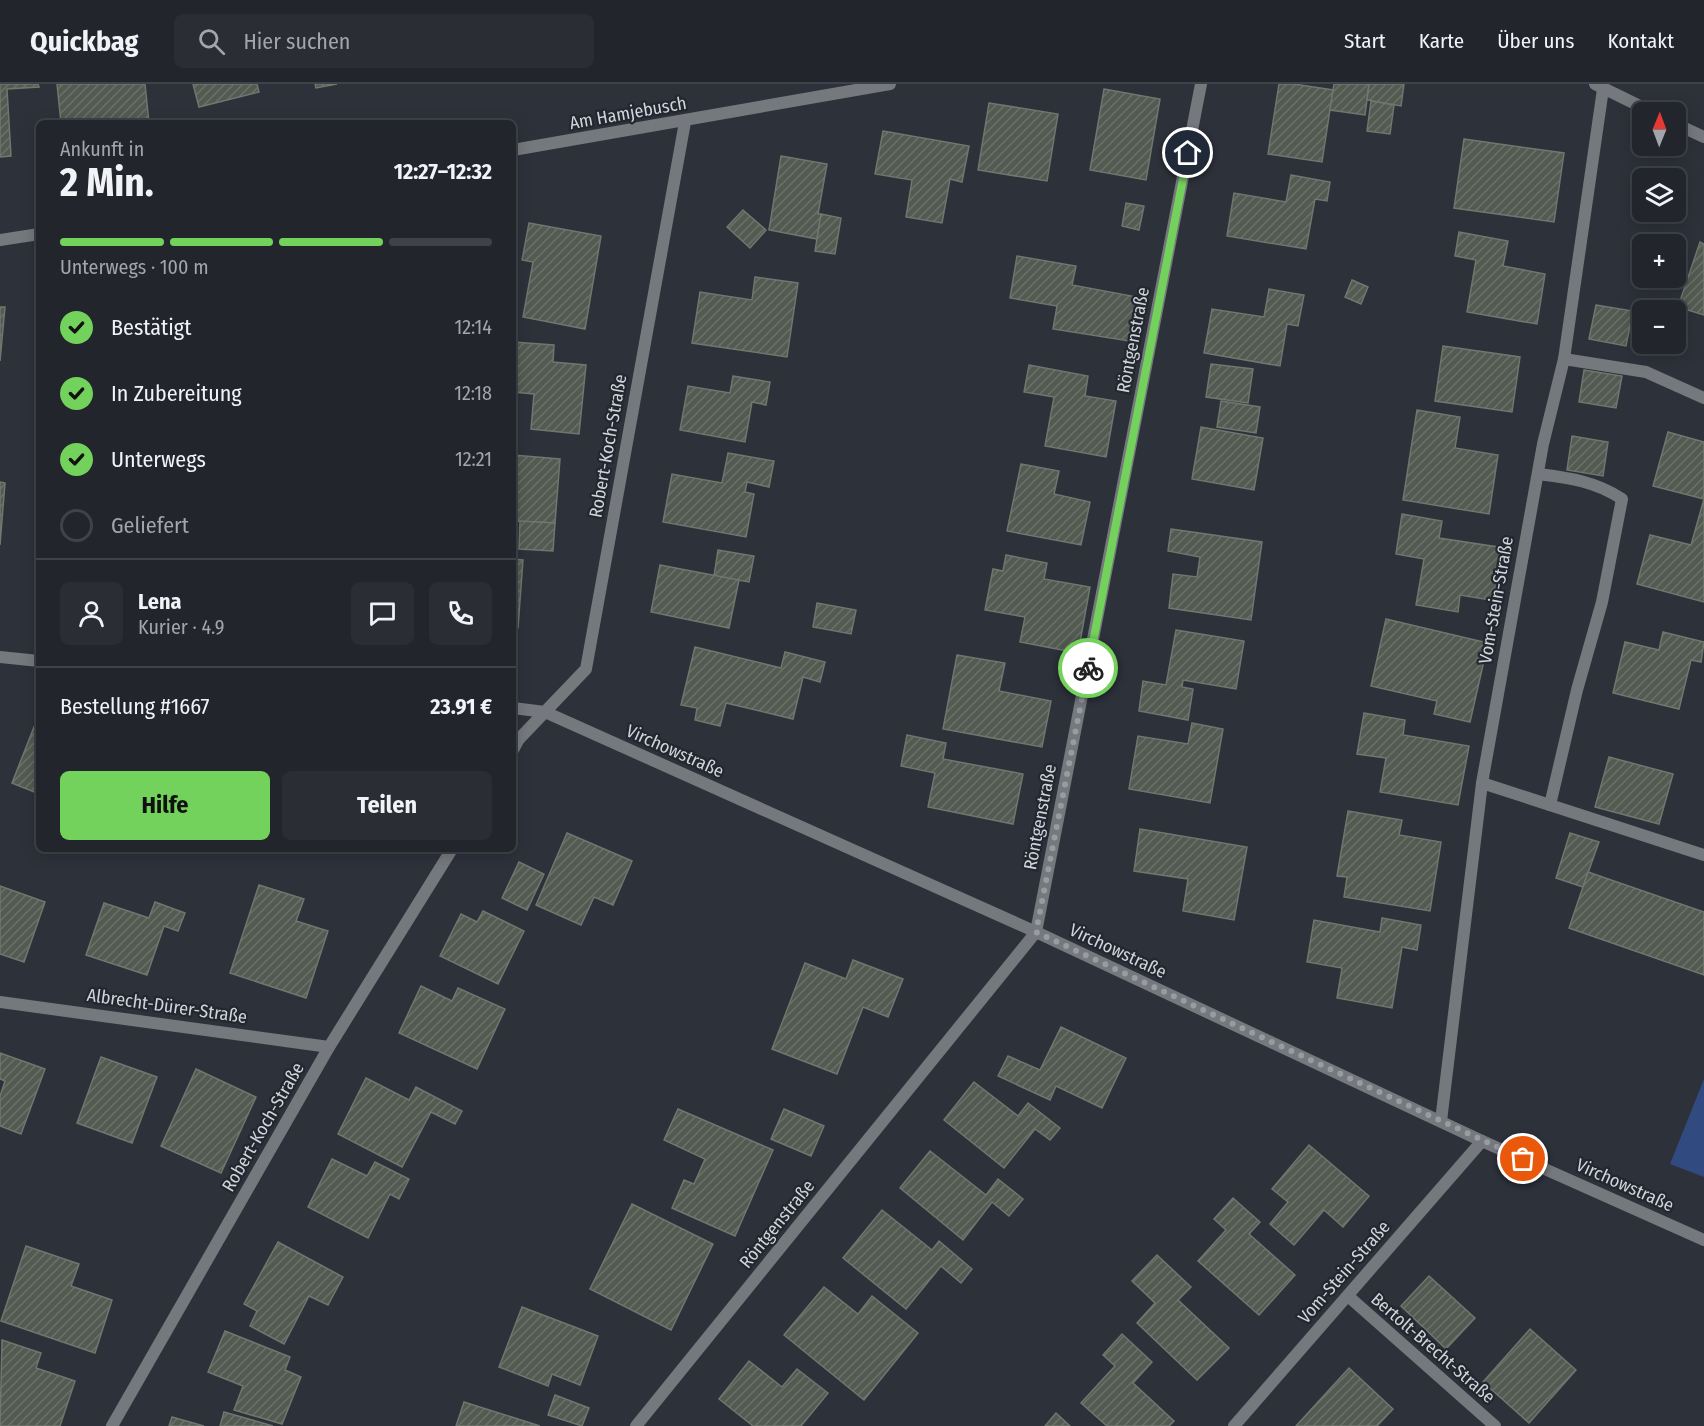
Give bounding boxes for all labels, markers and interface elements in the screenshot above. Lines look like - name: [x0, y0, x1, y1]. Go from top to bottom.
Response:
- search box: [174, 14, 594, 68]
- text: Quickbag: [30, 25, 138, 58]
- icon: search: [195, 25, 228, 58]
- text: Hier suchen: [243, 28, 350, 55]
- text: Start: [1344, 28, 1386, 54]
- text: Karte: [1419, 28, 1464, 54]
- text: Über uns: [1497, 28, 1574, 54]
- text: Kontakt: [1607, 28, 1674, 54]
- street label: Am Hamjebusch: [568, 92, 688, 134]
- north arrow: [1632, 102, 1686, 156]
- map controls: [1632, 102, 1686, 354]
- pin: [1162, 127, 1213, 178]
- icon: home: [1171, 136, 1204, 169]
- text: Ankunft in: [60, 137, 144, 161]
- text: 12:27–12:32: [394, 158, 492, 185]
- text: 2 Min.: [60, 160, 154, 206]
- button: layers: [1632, 168, 1686, 222]
- button: +: [1632, 234, 1686, 288]
- text: Unterwegs · 100 m: [60, 255, 209, 279]
- street label: Röntgenstraße: [1112, 285, 1154, 395]
- button: −: [1632, 300, 1686, 354]
- icon: check: [60, 311, 93, 344]
- text: Bestätigt: [111, 314, 191, 341]
- text: 12:14: [454, 315, 492, 339]
- street label: Robert-Koch-Straße: [585, 372, 631, 519]
- icon: check: [60, 377, 93, 410]
- text: In Zubereitung: [111, 380, 242, 407]
- text: 12:18: [454, 381, 492, 405]
- icon: check: [60, 443, 93, 476]
- text: Unterwegs: [111, 446, 206, 473]
- text: 12:21: [455, 447, 492, 471]
- text: Geliefert: [111, 512, 189, 539]
- street label: Vom-Stein-Straße: [1474, 534, 1518, 666]
- button: person: [60, 582, 123, 645]
- button: chat: [351, 582, 414, 645]
- button: phone: [429, 582, 492, 645]
- text: Lena: [138, 588, 181, 615]
- text: Kurier · 4.9: [138, 615, 225, 639]
- courier: [1058, 638, 1118, 698]
- icon: bike: [1072, 652, 1105, 685]
- text: Bestellung #1667: [60, 693, 210, 720]
- text: 23.91 €: [430, 693, 492, 720]
- street label: Virchowstraße: [623, 720, 727, 782]
- street label: Röntgenstraße: [1019, 762, 1061, 872]
- button: Hilfe: [60, 771, 270, 840]
- button: Teilen: [282, 771, 492, 840]
- street label: Virchowstraße: [1066, 919, 1170, 983]
- street label: Albrecht-Dürer-Straße: [86, 984, 249, 1028]
- street label: Robert-Koch-Straße: [217, 1058, 309, 1195]
- pin: [1497, 1133, 1548, 1184]
- icon: bag: [1506, 1142, 1539, 1175]
- street label: Virchowstraße: [1573, 1154, 1677, 1216]
- street label: Röntgenstraße: [735, 1175, 819, 1273]
- street label: Vom-Stein-Straße: [1293, 1216, 1395, 1328]
- street label: Bertolt-Brecht-Straße: [1366, 1288, 1500, 1408]

